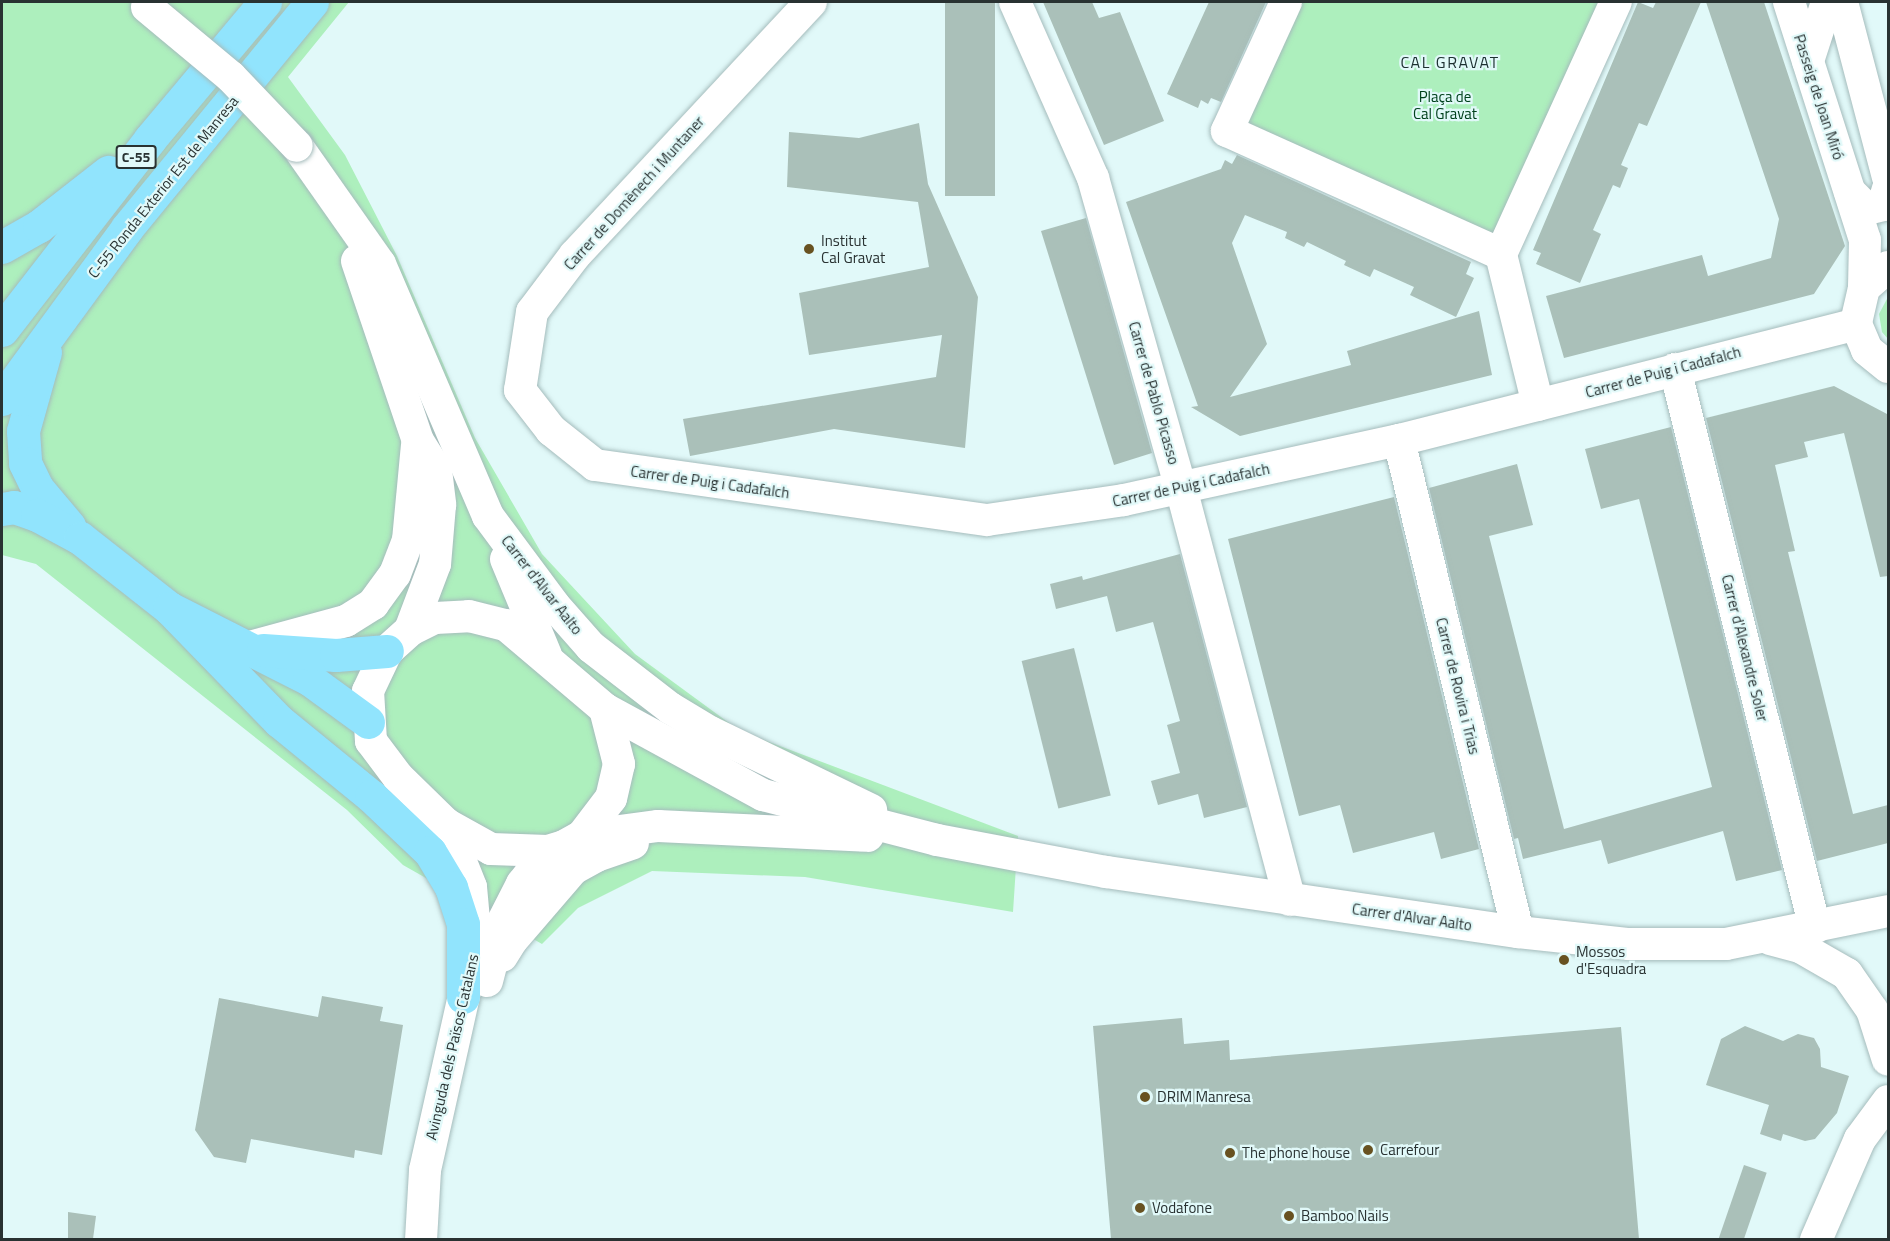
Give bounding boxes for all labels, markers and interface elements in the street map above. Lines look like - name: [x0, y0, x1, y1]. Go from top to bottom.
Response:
- street label: Passeig de Joan Miró: [1790, 32, 1848, 162]
- district label: CAL GRAVAT: [1400, 52, 1500, 72]
- park label: Plaça de Cal Gravat: [1413, 87, 1477, 122]
- street label: C-55 Ronda Exterior Est de Manresa: [84, 92, 242, 282]
- street label: Carrer de Domènech i Muntaner: [560, 112, 708, 274]
- road number: C-55: [115, 146, 157, 168]
- place label: Institut Cal Gravat: [821, 231, 885, 266]
- marker: Institut Cal Gravat: [802, 242, 816, 256]
- street label: Carrer de Pablo Picasso: [1125, 319, 1183, 467]
- street label: Carrer de Puig i Cadafalch: [1583, 343, 1743, 401]
- street label: Carrer de Puig i Cadafalch: [1111, 460, 1271, 510]
- street label: Carrer de Puig i Cadafalch: [629, 462, 791, 502]
- street label: Carrer d'Alvar Aalto: [498, 532, 586, 638]
- street label: Carrer d'Alexandre Soler: [1718, 573, 1772, 723]
- street label: Carrer de Rovira i Trias: [1432, 616, 1484, 756]
- street label: Carrer d'Alvar Aalto: [1351, 900, 1473, 934]
- place label: Mossos d'Esquadra: [1576, 942, 1646, 977]
- street label: Avinguda dels Països Catalans: [422, 952, 482, 1142]
- marker: Mossos d'Esquadra: [1557, 953, 1571, 967]
- place label: DRIM Manresa: [1157, 1088, 1251, 1106]
- marker: DRIM Manresa: [1138, 1090, 1152, 1104]
- place label: Carrefour: [1380, 1141, 1439, 1159]
- marker: Carrefour: [1361, 1143, 1375, 1157]
- place label: The phone house: [1242, 1144, 1350, 1162]
- marker: The phone house: [1223, 1146, 1237, 1160]
- place label: Vodafone: [1152, 1199, 1212, 1217]
- marker: Vodafone: [1133, 1201, 1147, 1215]
- place label: Bamboo Nails: [1301, 1207, 1389, 1225]
- marker: Bamboo Nails: [1282, 1209, 1296, 1223]

